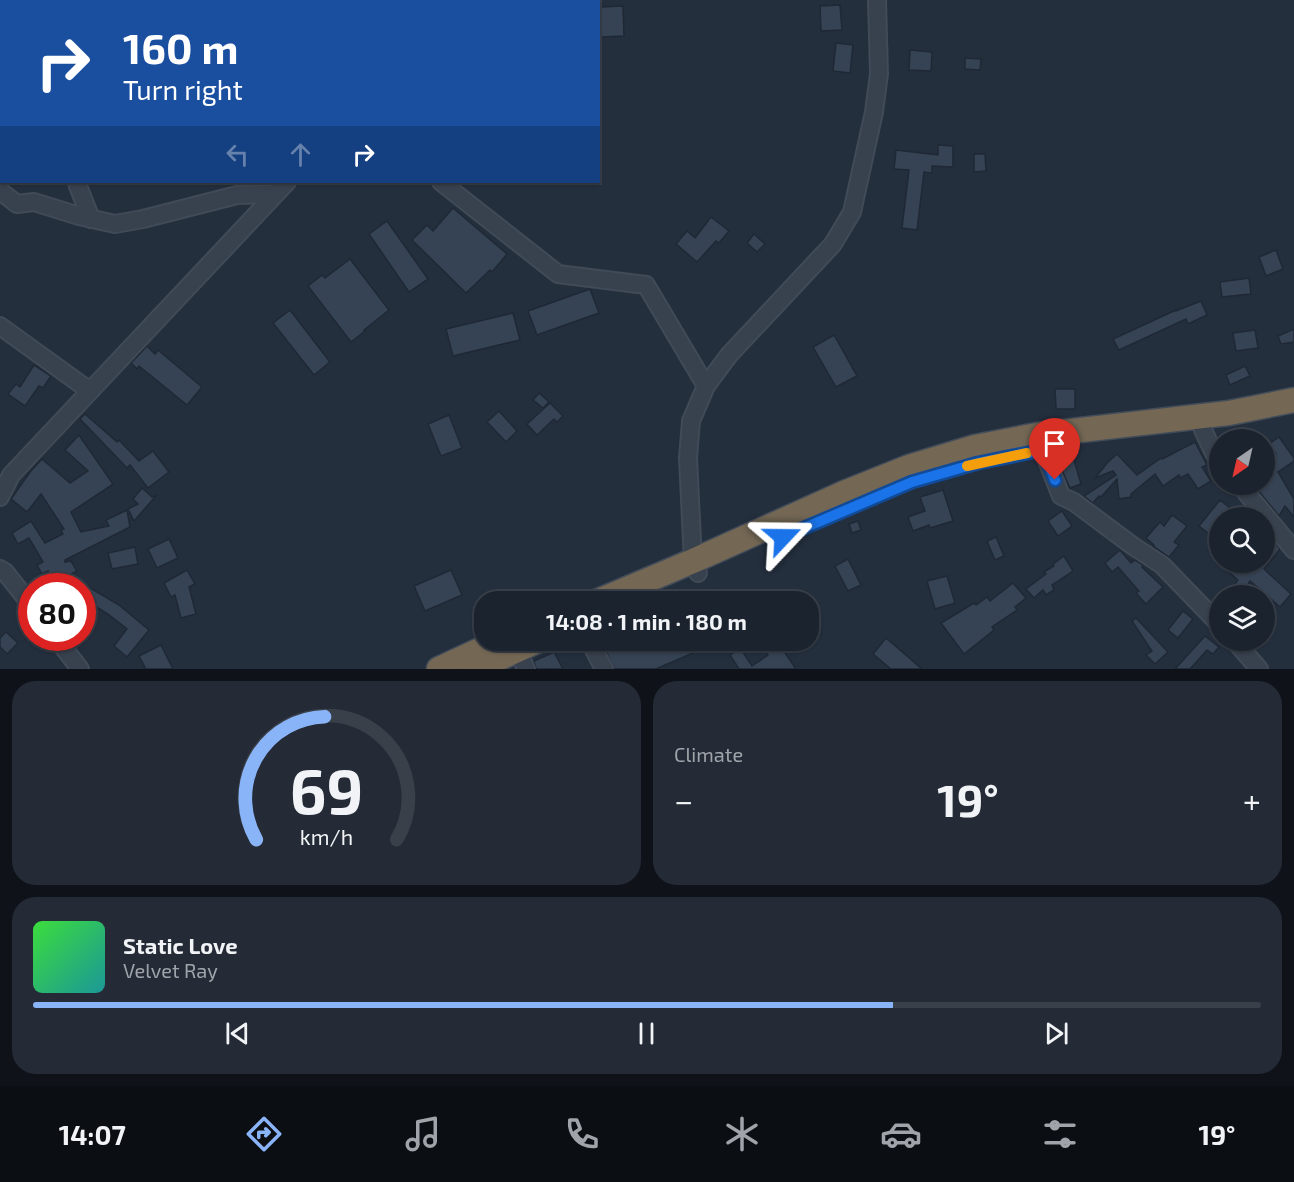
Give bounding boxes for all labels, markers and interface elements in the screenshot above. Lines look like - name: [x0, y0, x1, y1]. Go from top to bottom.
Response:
- text: 160 m: [123, 22, 239, 72]
- icon: right: [24, 24, 102, 102]
- text: Turn right: [123, 73, 243, 105]
- icon: left: [221, 138, 254, 171]
- icon: ahead: [284, 138, 317, 171]
- icon: right: [347, 138, 380, 171]
- pin: [1029, 418, 1080, 480]
- icon: arrive: [1038, 427, 1071, 460]
- north arrow: [1209, 429, 1275, 495]
- map controls: [1209, 429, 1275, 651]
- position arrow: [751, 505, 815, 569]
- button: search: [1209, 507, 1275, 573]
- speed limit sign: 80: [18, 573, 96, 651]
- button: layers: [1209, 585, 1275, 651]
- text: 14:08 · 1 min · 180 m: [546, 608, 747, 634]
- text: Climate: [674, 742, 743, 766]
- text: 69: [290, 752, 363, 827]
- text: 19°: [937, 772, 999, 826]
- text: −: [674, 780, 693, 820]
- text: +: [1243, 780, 1261, 820]
- text: km/h: [300, 824, 353, 849]
- text: Static Love: [123, 932, 238, 958]
- text: Velvet Ray: [123, 958, 218, 982]
- icon: previous: [221, 1017, 254, 1050]
- icon: pause: [630, 1017, 663, 1050]
- icon: next: [1040, 1017, 1073, 1050]
- icon: directions: [243, 1113, 285, 1155]
- icon: music: [402, 1113, 444, 1155]
- icon: phone: [561, 1113, 603, 1155]
- icon: climate: [721, 1113, 763, 1155]
- icon: car: [880, 1113, 922, 1155]
- icon: filters: [1039, 1113, 1081, 1155]
- text: 14:07: [59, 1118, 126, 1150]
- text: 19°: [1198, 1118, 1235, 1150]

